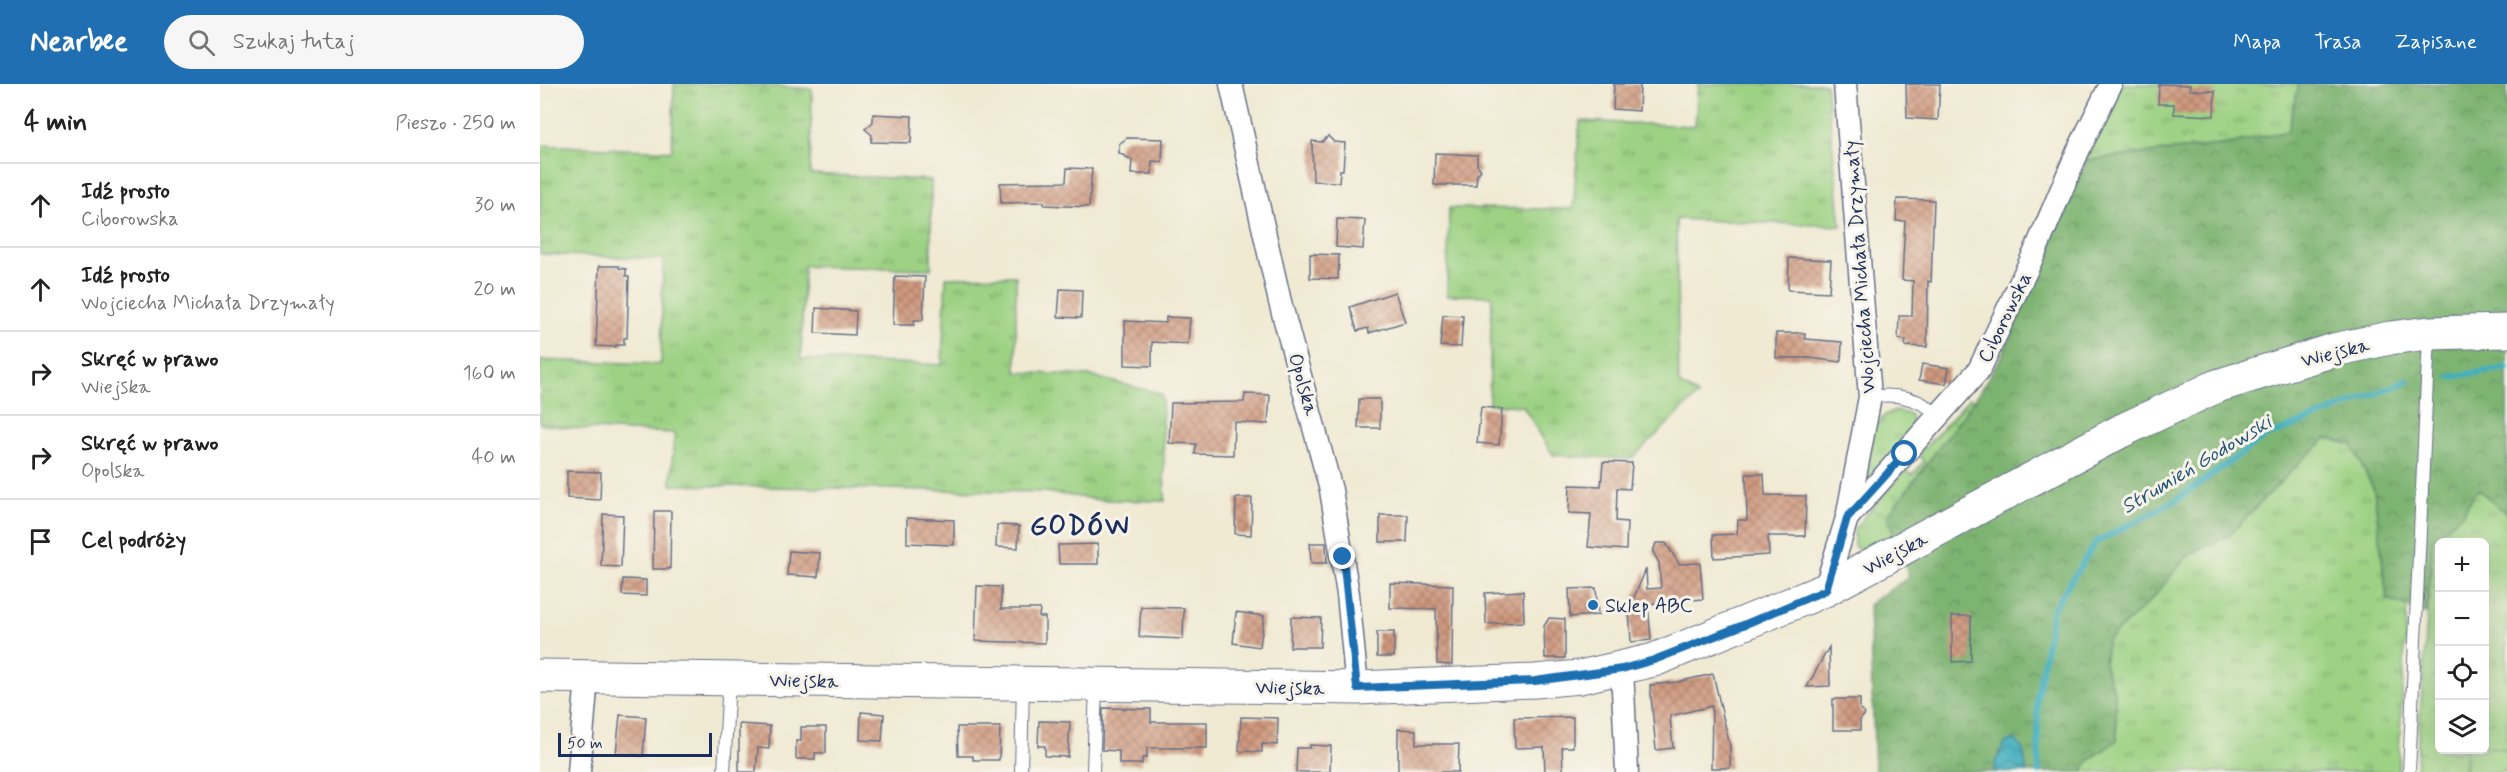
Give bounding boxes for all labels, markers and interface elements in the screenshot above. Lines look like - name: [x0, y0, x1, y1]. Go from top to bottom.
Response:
- search box: [164, 15, 584, 69]
- text: Nearbee: [30, 24, 128, 61]
- icon: search: [185, 26, 218, 59]
- text: Szukaj tutaj: [233, 28, 355, 56]
- text: Mapa: [2233, 28, 2281, 56]
- text: Trasa: [2314, 28, 2362, 56]
- text: Zapisane: [2395, 28, 2477, 56]
- text: 4 min: [24, 106, 87, 140]
- text: Pieszo · 250 m: [395, 110, 516, 137]
- street label: Wojciecha Michała Drzymały: [1838, 139, 1883, 394]
- text: Idź prosto: [81, 178, 170, 206]
- icon: ahead: [24, 189, 57, 222]
- text: 30 m: [474, 192, 516, 219]
- text: Ciborowska: [81, 206, 179, 233]
- text: Idź prosto: [81, 262, 170, 290]
- street label: Ciborowska: [1972, 268, 2039, 367]
- icon: ahead: [24, 273, 57, 306]
- text: 20 m: [473, 276, 516, 303]
- text: Wojciecha Michała Drzymały: [81, 290, 335, 317]
- street label: Wiejska: [2298, 332, 2373, 375]
- text: Skręć w prawo: [81, 346, 218, 374]
- street label: Opolska: [1281, 350, 1325, 420]
- icon: right: [24, 357, 57, 390]
- text: 160 m: [463, 360, 516, 387]
- text: Wiejska: [81, 374, 150, 401]
- water label: Strumień Godowski: [2116, 407, 2280, 521]
- text: Skręć w prawo: [81, 430, 218, 458]
- route start: [1891, 440, 1917, 466]
- icon: right: [24, 441, 57, 474]
- text: 40 m: [472, 444, 516, 471]
- text: Opolska: [81, 458, 145, 485]
- district label: GODÓW: [1030, 510, 1130, 544]
- icon: arrive: [24, 525, 57, 558]
- street label: Wiejska: [1859, 526, 1934, 583]
- text: Cel podróży: [81, 527, 186, 555]
- map controls: [2435, 538, 2489, 754]
- button: +: [2435, 538, 2489, 592]
- route end: [1329, 543, 1355, 569]
- button: −: [2435, 592, 2489, 646]
- place label: Sklep ABC: [1605, 593, 1692, 620]
- marker: Sklep ABC: [1586, 598, 1600, 612]
- button: locate: [2435, 646, 2489, 700]
- street label: Wiejska: [769, 667, 840, 696]
- street label: Wiejska: [1255, 674, 1326, 703]
- button: layers: [2435, 700, 2489, 754]
- scale bar: [558, 730, 712, 758]
- text: 50 m: [567, 733, 603, 754]

